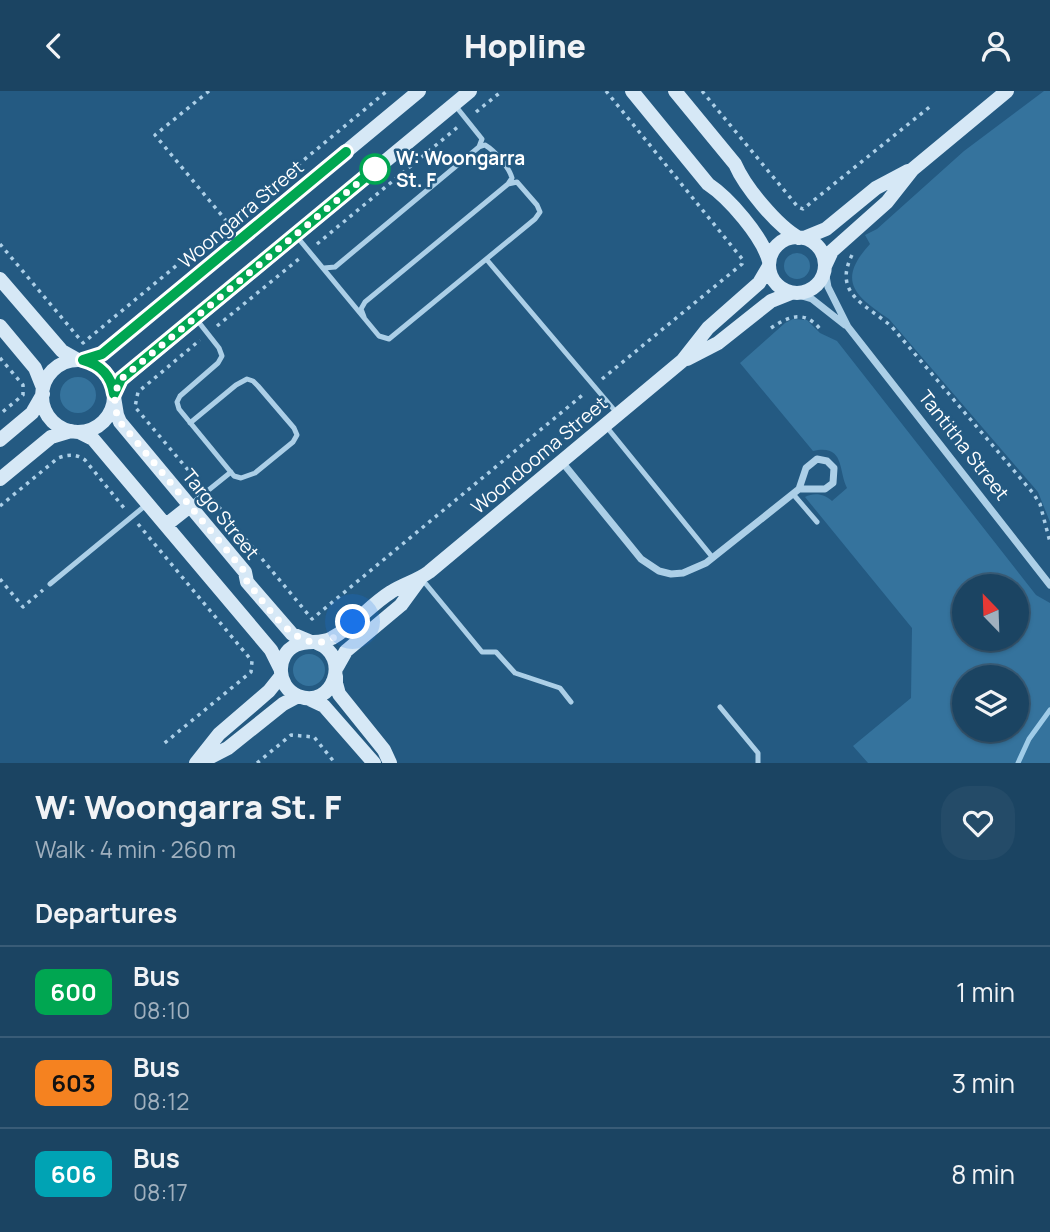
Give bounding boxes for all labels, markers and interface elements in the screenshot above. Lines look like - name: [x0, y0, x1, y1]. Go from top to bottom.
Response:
- text: Hopline: [464, 24, 586, 68]
- icon: back: [35, 27, 73, 65]
- icon: person: [977, 27, 1015, 65]
- place label: W: Woongarra St. F: [396, 145, 525, 193]
- street label: Woongarra Street: [173, 154, 309, 274]
- marker: W: Woongarra St. F: [360, 154, 390, 184]
- street label: Tantitha Street: [913, 385, 1015, 505]
- street label: Woondooma Street: [465, 390, 613, 520]
- street label: Targo Street: [177, 463, 265, 565]
- north arrow: [952, 574, 1029, 651]
- map controls: [952, 574, 1029, 742]
- your location: [335, 604, 370, 639]
- button: layers: [952, 665, 1029, 742]
- text: W: Woongarra St. F: [35, 784, 341, 829]
- button: heart: [941, 786, 1015, 860]
- text: Walk · 4 min · 260 m: [35, 833, 236, 865]
- text: Departures: [35, 895, 177, 931]
- text: Bus: [133, 958, 180, 994]
- text: 1 min: [956, 974, 1015, 1010]
- text: 600: [50, 975, 97, 1008]
- text: 08:10: [133, 994, 190, 1026]
- text: Bus: [133, 1049, 180, 1085]
- text: 3 min: [952, 1065, 1015, 1101]
- text: 603: [51, 1066, 96, 1099]
- text: 08:12: [133, 1085, 189, 1117]
- text: Bus: [133, 1140, 180, 1176]
- text: 8 min: [951, 1156, 1015, 1192]
- text: 606: [51, 1157, 96, 1190]
- text: 08:17: [133, 1176, 188, 1208]

